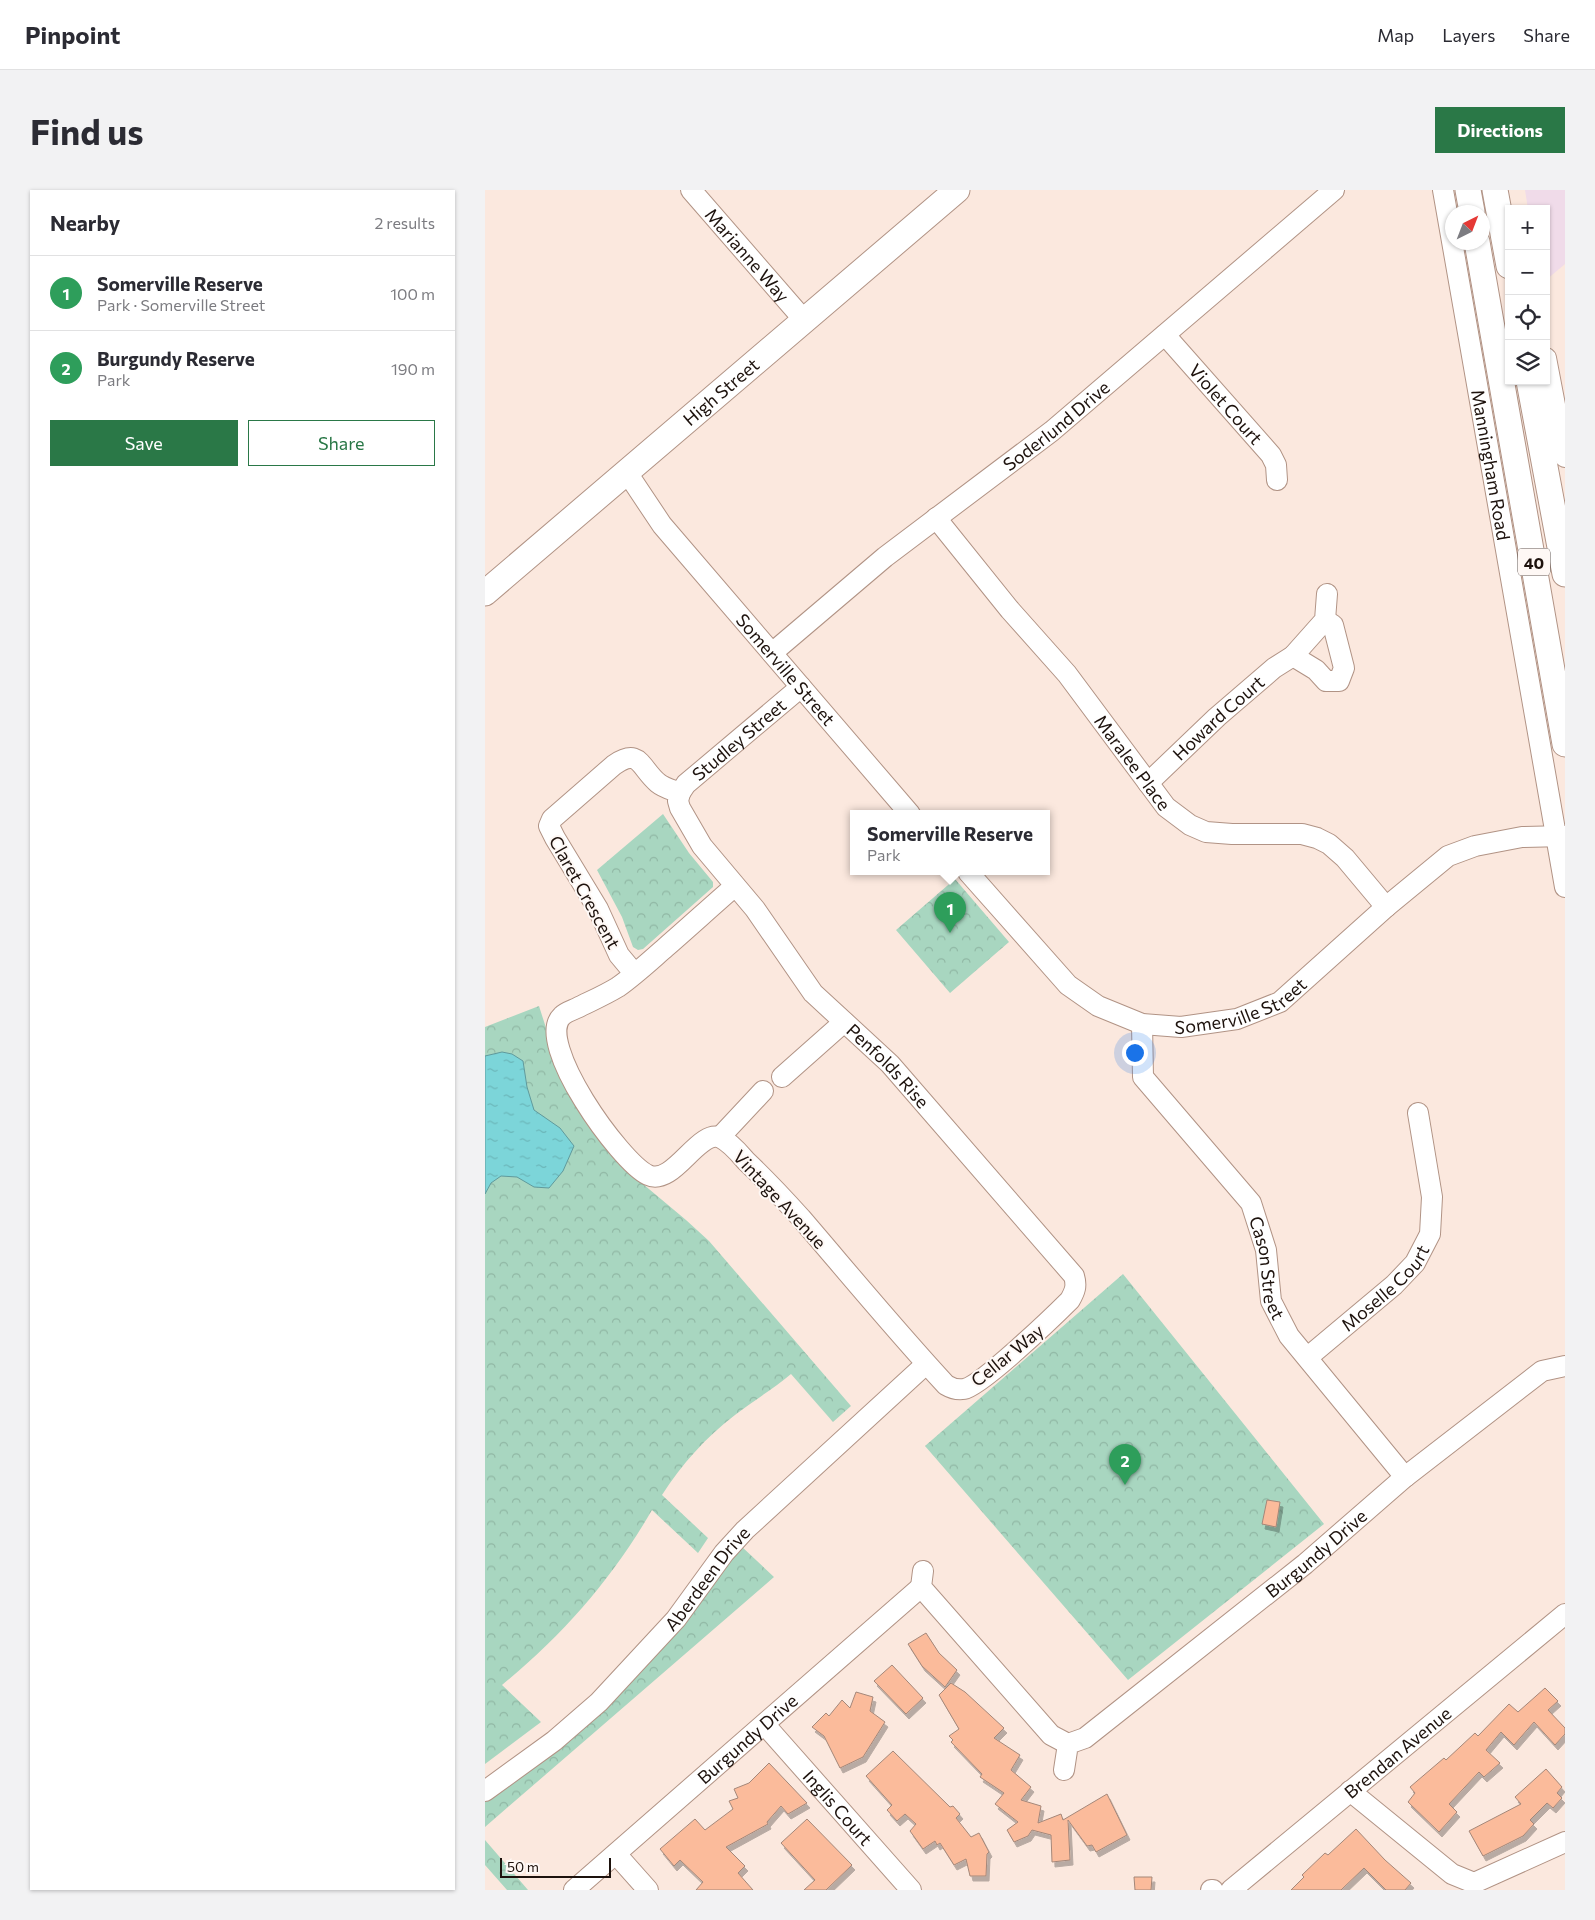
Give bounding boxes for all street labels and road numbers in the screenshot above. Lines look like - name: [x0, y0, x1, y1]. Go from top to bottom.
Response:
- street label: Marianne Way: [701, 203, 794, 306]
- street label: High Street: [678, 353, 763, 430]
- street label: Violet Court: [1184, 359, 1267, 449]
- street label: Soderlund Drive: [998, 376, 1114, 475]
- street label: Manningham Road: [1467, 388, 1515, 542]
- road number: 40: [1518, 548, 1550, 576]
- street label: Somerville Street: [732, 609, 840, 730]
- street label: Howard Court: [1168, 670, 1269, 765]
- street label: Studley Street: [688, 694, 790, 785]
- street label: Maralee Place: [1090, 710, 1176, 815]
- street label: Claret Crescent: [545, 831, 625, 953]
- street label: Somerville Street: [1174, 973, 1311, 1038]
- street label: Penfolds Rise: [842, 1019, 934, 1112]
- street label: Vintage Avenue: [729, 1145, 831, 1253]
- street label: Cason Street: [1245, 1213, 1290, 1323]
- street label: Moselle Court: [1336, 1241, 1434, 1336]
- street label: Cellar Way: [966, 1319, 1048, 1391]
- street label: Burgundy Drive: [1261, 1504, 1371, 1602]
- street label: Aberdeen Drive: [660, 1522, 754, 1635]
- street label: Burgundy Drive: [693, 1689, 802, 1788]
- street label: Brendan Avenue: [1340, 1702, 1455, 1803]
- street label: Inglis Court: [799, 1765, 877, 1850]

